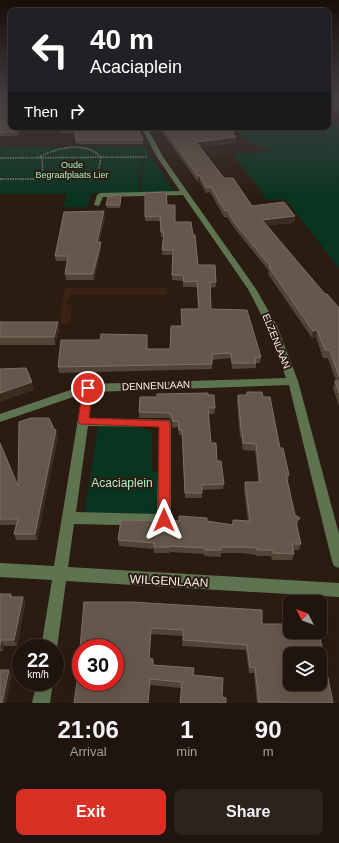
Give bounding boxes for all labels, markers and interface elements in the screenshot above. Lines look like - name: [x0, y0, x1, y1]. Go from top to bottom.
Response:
- icon: left: [24, 24, 76, 76]
- text: 40 m: [90, 24, 154, 55]
- text: Acaciaplein: [90, 57, 182, 77]
- icon: right: [66, 100, 88, 122]
- text: Then: [24, 103, 58, 120]
- park label: Oude Begraafplaats Lier: [35, 160, 109, 180]
- street label: ELZENLAAN: [261, 312, 293, 370]
- pin: [71, 371, 105, 405]
- icon: arrive: [77, 377, 99, 399]
- street label: DENNENLAAN: [122, 379, 190, 392]
- park label: Acaciaplein: [91, 476, 153, 490]
- position arrow: [143, 499, 185, 541]
- street label: WILGENLAAN: [129, 572, 209, 590]
- north arrow: [283, 595, 327, 639]
- map controls: [283, 595, 327, 691]
- speed limit sign: 30: [72, 639, 124, 691]
- button: layers: [283, 647, 327, 691]
- text: 22: [27, 649, 49, 671]
- text: km/h: [27, 669, 49, 680]
- text: 21:06: [57, 716, 119, 743]
- text: 1: [180, 716, 194, 743]
- text: 90: [255, 716, 282, 743]
- text: Arrival: [70, 744, 107, 759]
- text: min: [176, 744, 197, 759]
- text: m: [263, 744, 274, 759]
- button: Exit: [16, 789, 166, 835]
- button: Share: [174, 789, 323, 835]

